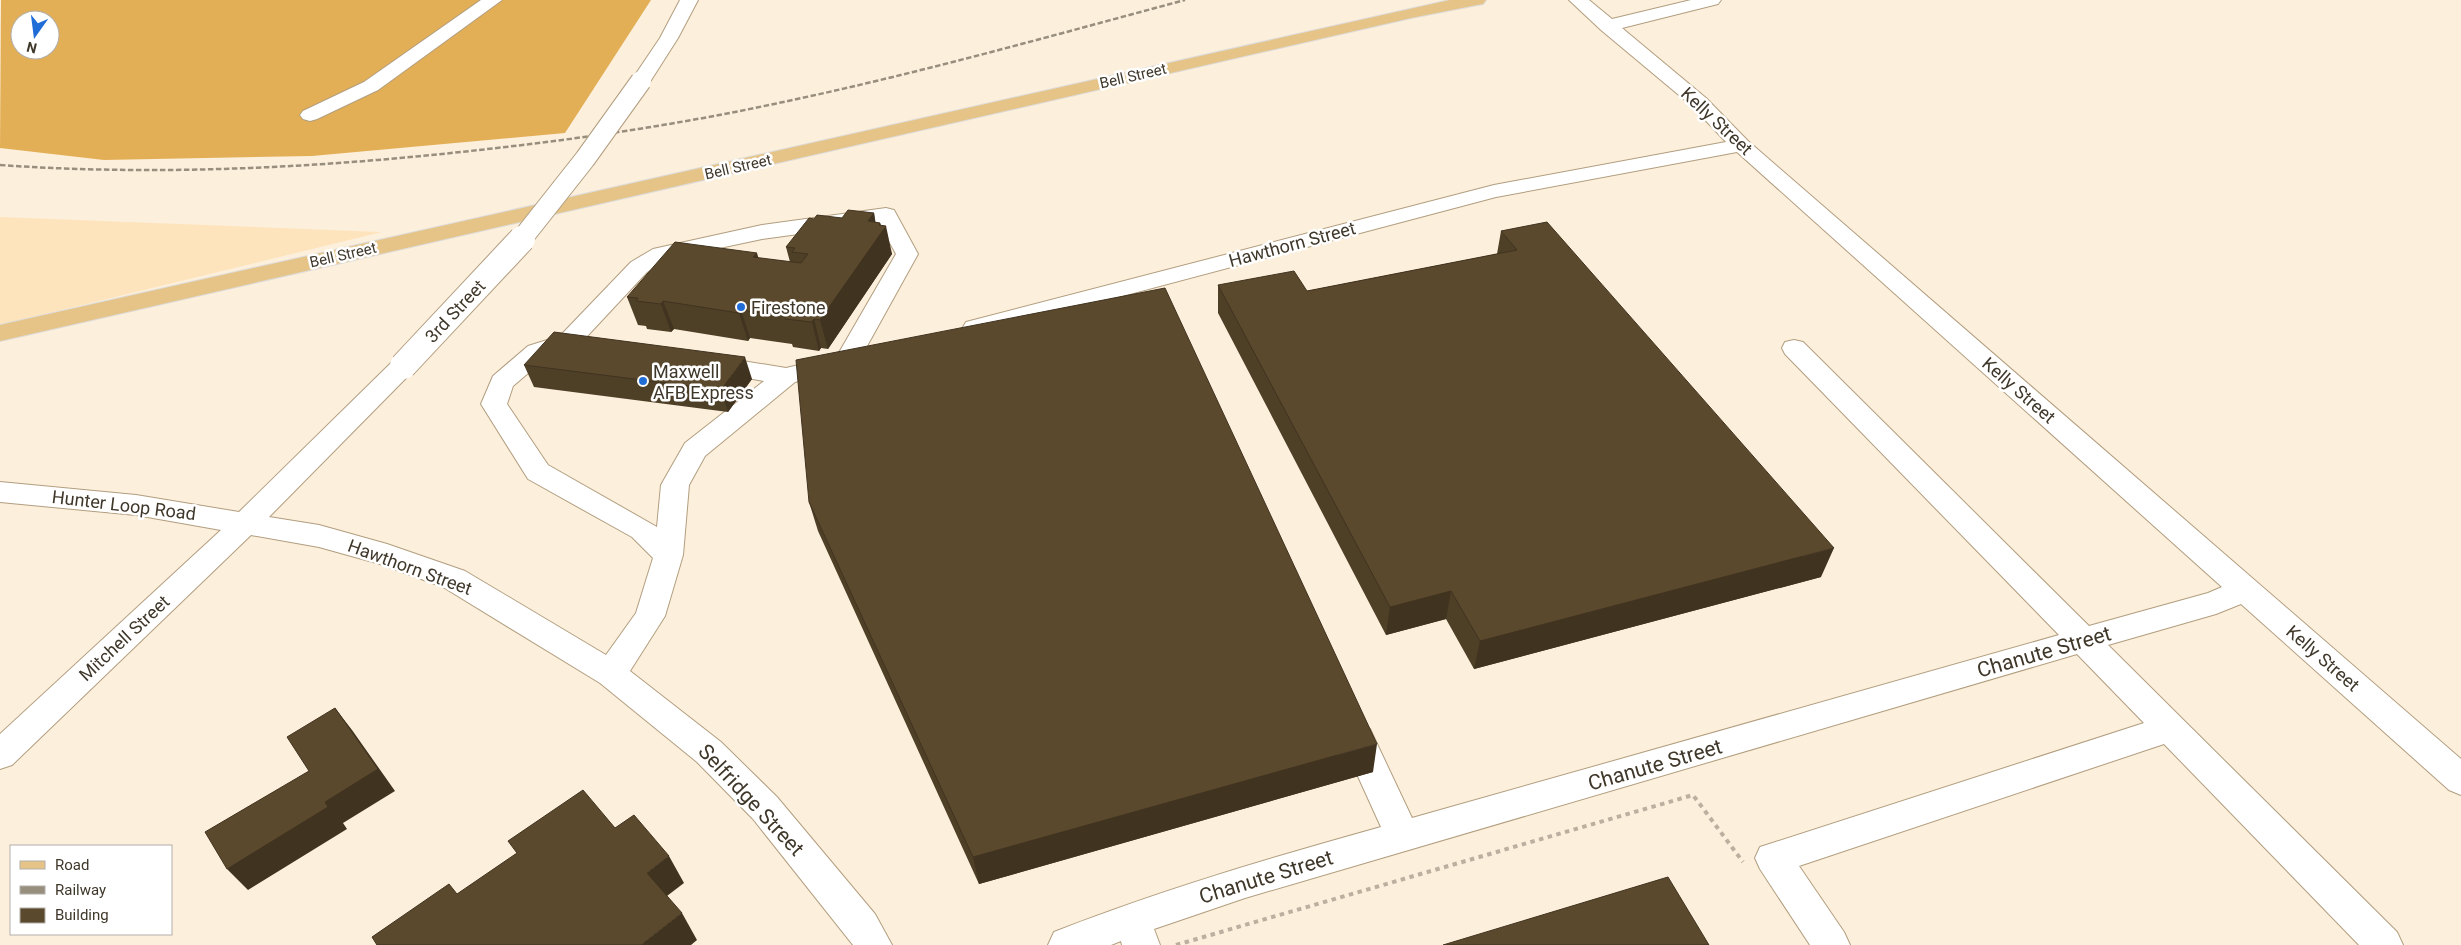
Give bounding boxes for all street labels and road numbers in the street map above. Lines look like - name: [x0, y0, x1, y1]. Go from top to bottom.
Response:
- street label: Bell Street: [1098, 60, 1168, 92]
- street label: Kelly Street: [1677, 83, 1757, 159]
- street label: Bell Street: [703, 151, 773, 183]
- street label: Hawthorn Street: [1226, 217, 1358, 271]
- street label: Bell Street: [308, 239, 378, 271]
- street label: 3rd Street: [421, 275, 489, 347]
- street label: Kelly Street: [1978, 353, 2060, 427]
- street label: Hunter Loop Road: [51, 486, 197, 524]
- street label: Hawthorn Street: [345, 535, 475, 599]
- street label: Mitchell Street: [75, 591, 173, 685]
- street label: Chanute Street: [1974, 621, 2114, 683]
- street label: Kelly Street: [2282, 621, 2364, 695]
- street label: Chanute Street: [1585, 734, 1725, 796]
- street label: Selfridge Street: [693, 739, 809, 861]
- street label: Chanute Street: [1196, 845, 1336, 909]

